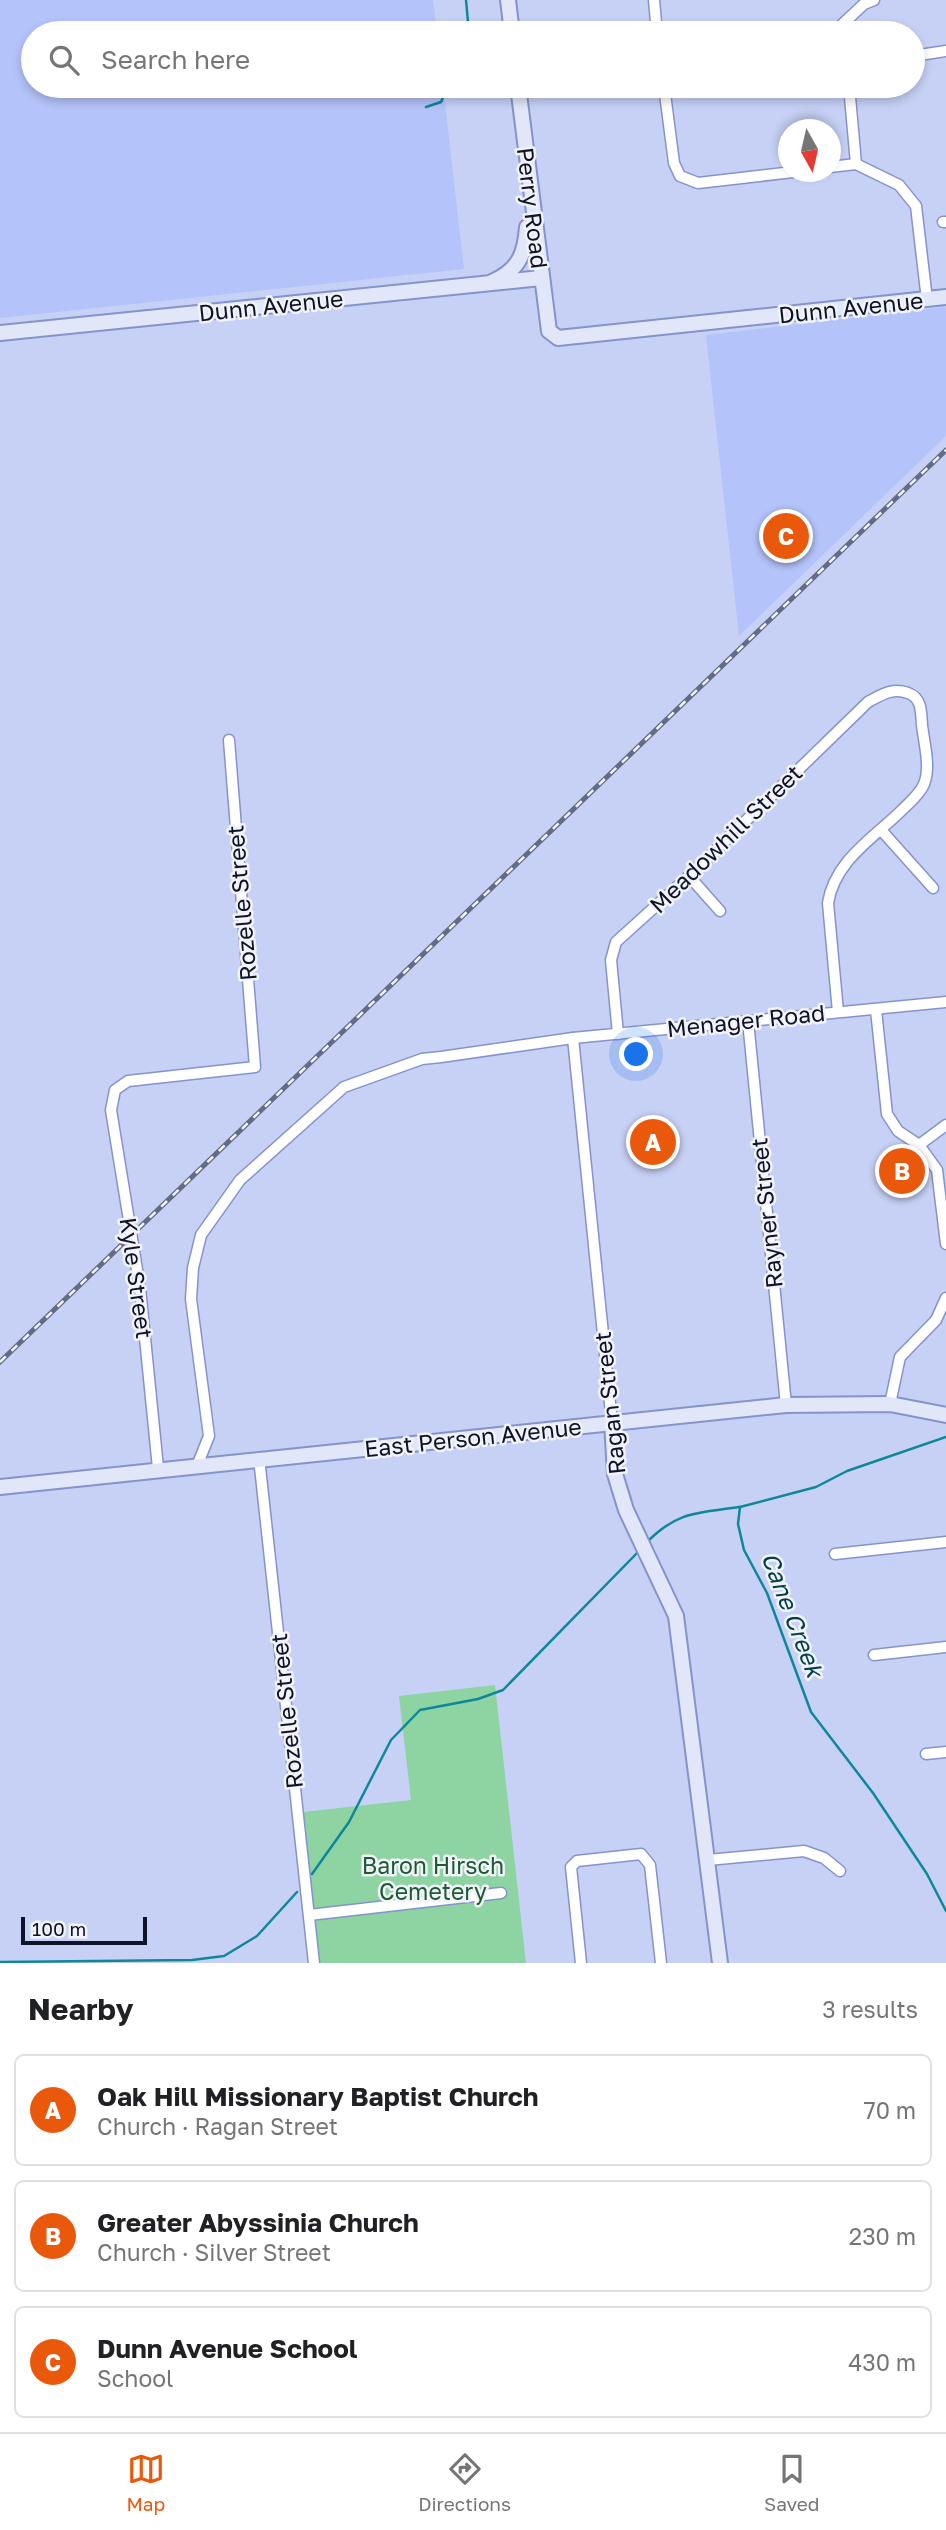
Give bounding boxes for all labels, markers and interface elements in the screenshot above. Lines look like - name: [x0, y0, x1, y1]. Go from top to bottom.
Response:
- search box: [21, 21, 925, 98]
- icon: search: [45, 41, 83, 79]
- text: Search here: [101, 44, 250, 75]
- north arrow: [778, 119, 841, 182]
- street label: Perry Road: [512, 146, 554, 270]
- street label: Dunn Avenue: [197, 283, 345, 327]
- street label: Dunn Avenue: [777, 285, 925, 329]
- pin: C: [763, 510, 809, 562]
- street label: Meadowhill Street: [643, 758, 807, 918]
- street label: Rozelle Street: [220, 824, 262, 982]
- street label: Menager Road: [665, 998, 826, 1042]
- your location: [619, 1037, 653, 1071]
- pin: A: [630, 1116, 676, 1168]
- street label: Rayner Street: [744, 1136, 788, 1290]
- pin: B: [879, 1145, 925, 1197]
- street label: Kyle Street: [115, 1215, 159, 1340]
- street label: Ragan Street: [588, 1330, 630, 1476]
- street label: East Person Avenue: [363, 1412, 583, 1462]
- water label: Cane Creek: [756, 1548, 831, 1683]
- street label: Rozelle Street: [264, 1632, 308, 1790]
- park label: Baron Hirsch Cemetery: [362, 1851, 504, 1905]
- scale bar: [21, 1914, 147, 1946]
- text: 100 m: [32, 1917, 86, 1940]
- text: Nearby: [28, 1991, 133, 2027]
- text: 3 results: [822, 1995, 918, 2023]
- text: Oak Hill Missionary Baptist Church: [97, 2081, 539, 2112]
- text: A: [45, 2096, 61, 2124]
- text: 70 m: [863, 2096, 916, 2124]
- text: Church · Ragan Street: [97, 2112, 338, 2140]
- text: Greater Abyssinia Church: [97, 2207, 419, 2238]
- text: B: [45, 2222, 61, 2250]
- text: 230 m: [849, 2222, 916, 2250]
- text: Church · Silver Street: [97, 2238, 331, 2266]
- text: Dunn Avenue School: [97, 2333, 358, 2364]
- text: C: [45, 2348, 61, 2376]
- text: 430 m: [848, 2348, 916, 2376]
- text: School: [97, 2364, 173, 2392]
- tab: Map: [126, 2450, 165, 2515]
- tab: Directions: [418, 2450, 511, 2515]
- tab: Saved: [764, 2450, 820, 2515]

